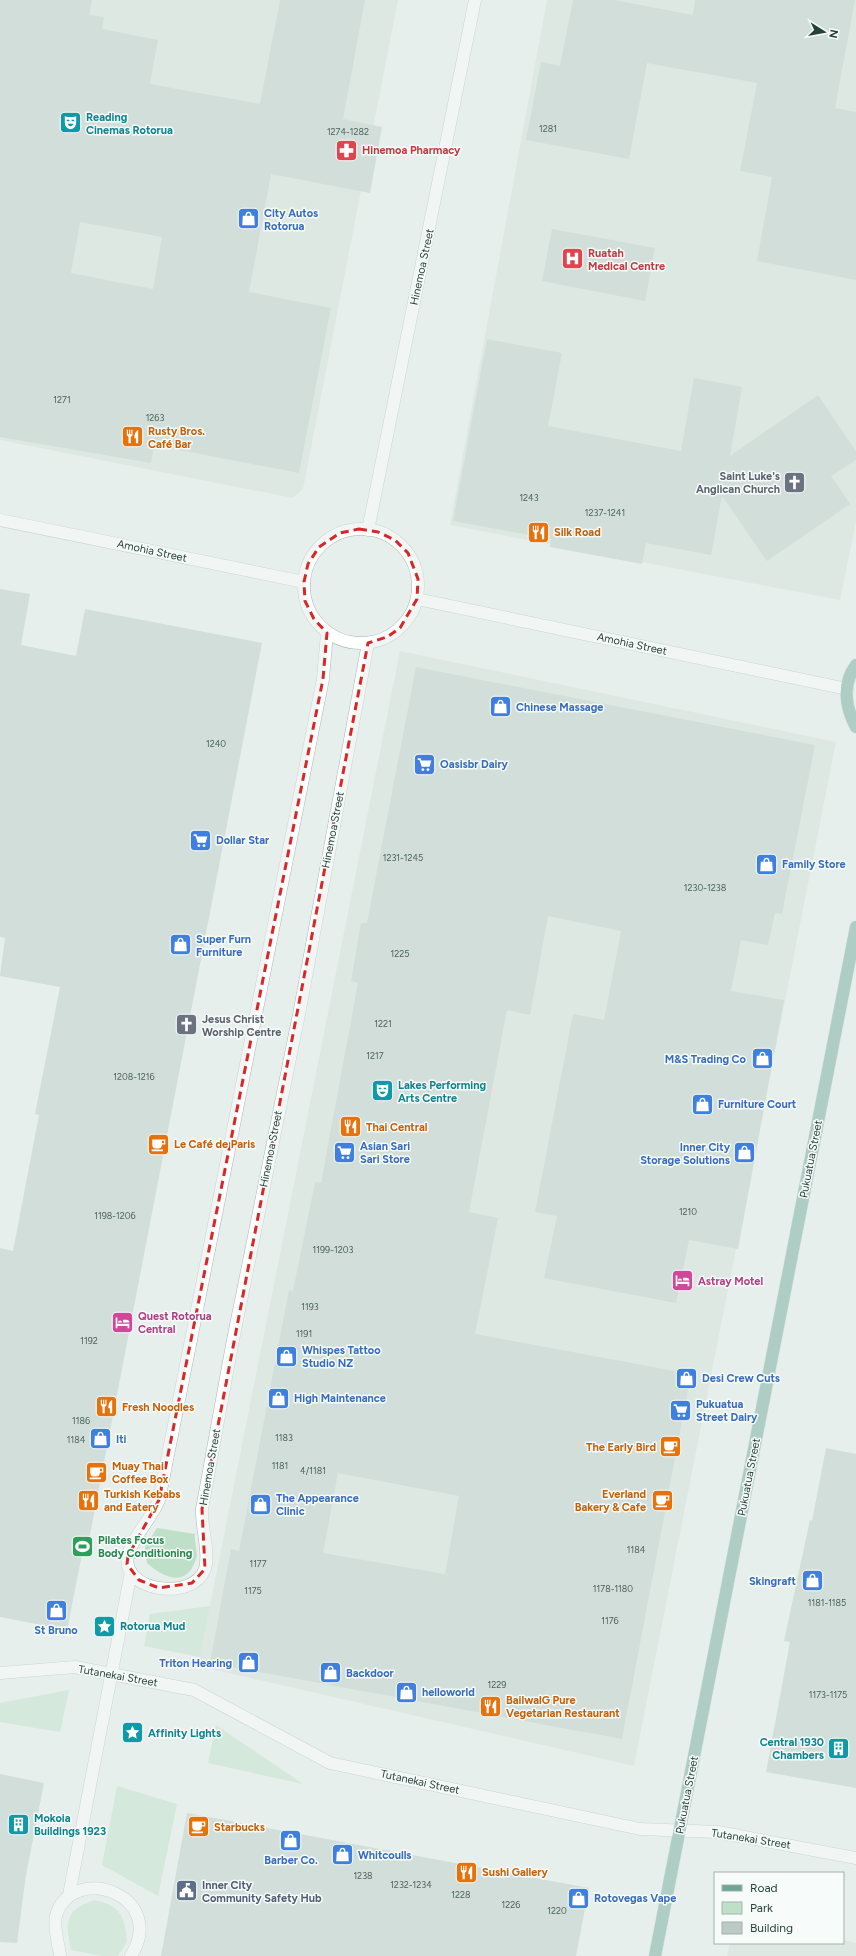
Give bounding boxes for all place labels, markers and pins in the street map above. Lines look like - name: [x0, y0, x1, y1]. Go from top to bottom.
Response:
- theatre icon: Reading Cinemas Rotorua: [58, 110, 84, 136]
- place label: Reading Cinemas Rotorua: [86, 111, 173, 137]
- pharmacy icon: Hinemoa Pharmacy: [334, 137, 360, 163]
- place label: Hinemoa Pharmacy: [362, 144, 461, 157]
- shop icon: City Autos Rotorua: [235, 206, 261, 232]
- place label: City Autos Rotorua: [264, 207, 318, 233]
- hospital icon: Ruatah Medical Centre: [560, 246, 586, 272]
- place label: Ruatah Medical Centre: [588, 247, 665, 273]
- restaurant icon: Rusty Bros. Café Bar: [120, 424, 146, 450]
- place label: Rusty Bros. Café Bar: [148, 425, 205, 451]
- church icon: Saint Luke's Anglican Church: [782, 469, 808, 495]
- place label: Saint Luke's Anglican Church: [696, 470, 780, 496]
- restaurant icon: Silk Road: [526, 519, 552, 545]
- place label: Silk Road: [554, 526, 601, 539]
- shop icon: Chinese Massage: [488, 694, 514, 720]
- place label: Chinese Massage: [516, 701, 603, 714]
- supermarket icon: Oasisbr Dairy: [412, 751, 438, 777]
- place label: Oasisbr Dairy: [440, 758, 509, 771]
- supermarket icon: Dollar Star: [188, 827, 214, 853]
- place label: Dollar Star: [216, 834, 270, 847]
- shop icon: Family Store: [753, 851, 779, 877]
- place label: Family Store: [782, 858, 846, 871]
- shop icon: Super Furn Furniture: [168, 932, 194, 958]
- place label: Super Furn Furniture: [196, 933, 251, 959]
- church icon: Jesus Christ Worship Centre: [173, 1012, 199, 1038]
- place label: Jesus Christ Worship Centre: [202, 1013, 281, 1039]
- shop icon: M&S Trading Co: [749, 1046, 775, 1072]
- place label: M&S Trading Co: [665, 1053, 747, 1066]
- theatre icon: Lakes Performing Arts Centre: [370, 1078, 396, 1104]
- place label: Lakes Performing Arts Centre: [398, 1079, 486, 1105]
- shop icon: Furniture Court: [690, 1091, 716, 1117]
- place label: Furniture Court: [718, 1098, 797, 1111]
- restaurant icon: Thai Central: [338, 1114, 364, 1140]
- place label: Thai Central: [366, 1121, 428, 1134]
- cafe icon: Le Café de Paris: [146, 1131, 172, 1157]
- place label: Le Café de Paris: [174, 1138, 255, 1151]
- supermarket icon: Asian Sari Sari Store: [332, 1139, 358, 1165]
- place label: Asian Sari Sari Store: [360, 1140, 410, 1166]
- shop icon: Inner City Storage Solutions: [732, 1140, 758, 1166]
- place label: Inner City Storage Solutions: [640, 1141, 731, 1167]
- hotel icon: Astray Motel: [670, 1268, 696, 1294]
- place label: Astray Motel: [698, 1275, 763, 1288]
- hotel icon: Quest Rotorua Central: [109, 1309, 135, 1335]
- place label: Quest Rotorua Central: [138, 1310, 212, 1336]
- shop icon: Whispes Tattoo Studio NZ: [274, 1343, 300, 1369]
- place label: Whispes Tattoo Studio NZ: [302, 1344, 381, 1370]
- shop icon: Desi Crew Cuts: [673, 1365, 699, 1391]
- place label: Desi Crew Cuts: [702, 1372, 780, 1385]
- shop icon: High Maintenance: [266, 1385, 292, 1411]
- place label: High Maintenance: [294, 1392, 386, 1405]
- restaurant icon: Fresh Noodles: [94, 1394, 120, 1420]
- supermarket icon: Pukuatua Street Dairy: [667, 1397, 693, 1423]
- place label: Pukuatua Street Dairy: [696, 1398, 758, 1424]
- place label: Fresh Noodles: [122, 1401, 194, 1414]
- shop icon: Iti: [88, 1426, 114, 1452]
- place label: Iti: [116, 1433, 127, 1446]
- cafe icon: The Early Bird: [658, 1434, 684, 1460]
- place label: The Early Bird: [586, 1441, 656, 1454]
- cafe icon: Muay Thai Coffee Box: [83, 1459, 109, 1485]
- place label: Muay Thai Coffee Box: [112, 1460, 169, 1486]
- restaurant icon: Turkish Kebabs and Eatery: [76, 1487, 102, 1513]
- cafe icon: Everland Bakery & Cafe: [649, 1487, 675, 1513]
- place label: Turkish Kebabs and Eatery: [104, 1488, 180, 1514]
- place label: Everland Bakery & Cafe: [575, 1488, 646, 1514]
- shop icon: The Appearance Clinic: [247, 1491, 273, 1517]
- place label: The Appearance Clinic: [276, 1492, 359, 1518]
- sports icon: Pilates Focus Body Conditioning: [70, 1533, 96, 1559]
- place label: Pilates Focus Body Conditioning: [98, 1534, 192, 1560]
- shop icon: Skingraft: [799, 1568, 825, 1594]
- place label: Skingraft: [749, 1575, 797, 1588]
- shop icon: St Bruno: [43, 1597, 69, 1623]
- place icon: Rotorua Mud: [91, 1613, 117, 1639]
- place label: Rotorua Mud: [120, 1620, 185, 1633]
- place label: St Bruno: [34, 1624, 78, 1637]
- shop icon: Triton Hearing: [235, 1650, 261, 1676]
- place label: Triton Hearing: [159, 1657, 232, 1670]
- shop icon: Backdoor: [317, 1660, 343, 1686]
- place label: Backdoor: [346, 1667, 395, 1680]
- shop icon: helloworld: [394, 1679, 420, 1705]
- place label: helloworld: [422, 1686, 475, 1699]
- restaurant icon: BailwalG Pure Vegetarian Restaurant: [477, 1693, 503, 1719]
- place label: BailwalG Pure Vegetarian Restaurant: [506, 1694, 620, 1720]
- place icon: Affinity Lights: [119, 1720, 145, 1746]
- place label: Affinity Lights: [148, 1727, 221, 1740]
- building icon: Central 1930 Chambers: [826, 1735, 852, 1761]
- place label: Central 1930 Chambers: [760, 1736, 824, 1762]
- building icon: Mokoia Buildings 1923: [5, 1811, 31, 1837]
- place label: Mokoia Buildings 1923: [34, 1812, 106, 1838]
- cafe icon: Starbucks: [186, 1814, 212, 1840]
- place label: Starbucks: [214, 1821, 265, 1834]
- shop icon: Barber Co.: [278, 1827, 304, 1853]
- shop icon: Whitcoulls: [329, 1842, 355, 1868]
- place label: Whitcoulls: [358, 1849, 412, 1862]
- place label: Barber Co.: [264, 1854, 318, 1867]
- restaurant icon: Sushi Gallery: [454, 1859, 480, 1885]
- place label: Sushi Gallery: [482, 1866, 549, 1879]
- public building icon: Inner City Community Safety Hub: [173, 1878, 199, 1904]
- place label: Inner City Community Safety Hub: [202, 1879, 322, 1905]
- shop icon: Rotovegas Vape: [566, 1885, 592, 1911]
- place label: Rotovegas Vape: [594, 1892, 676, 1905]

